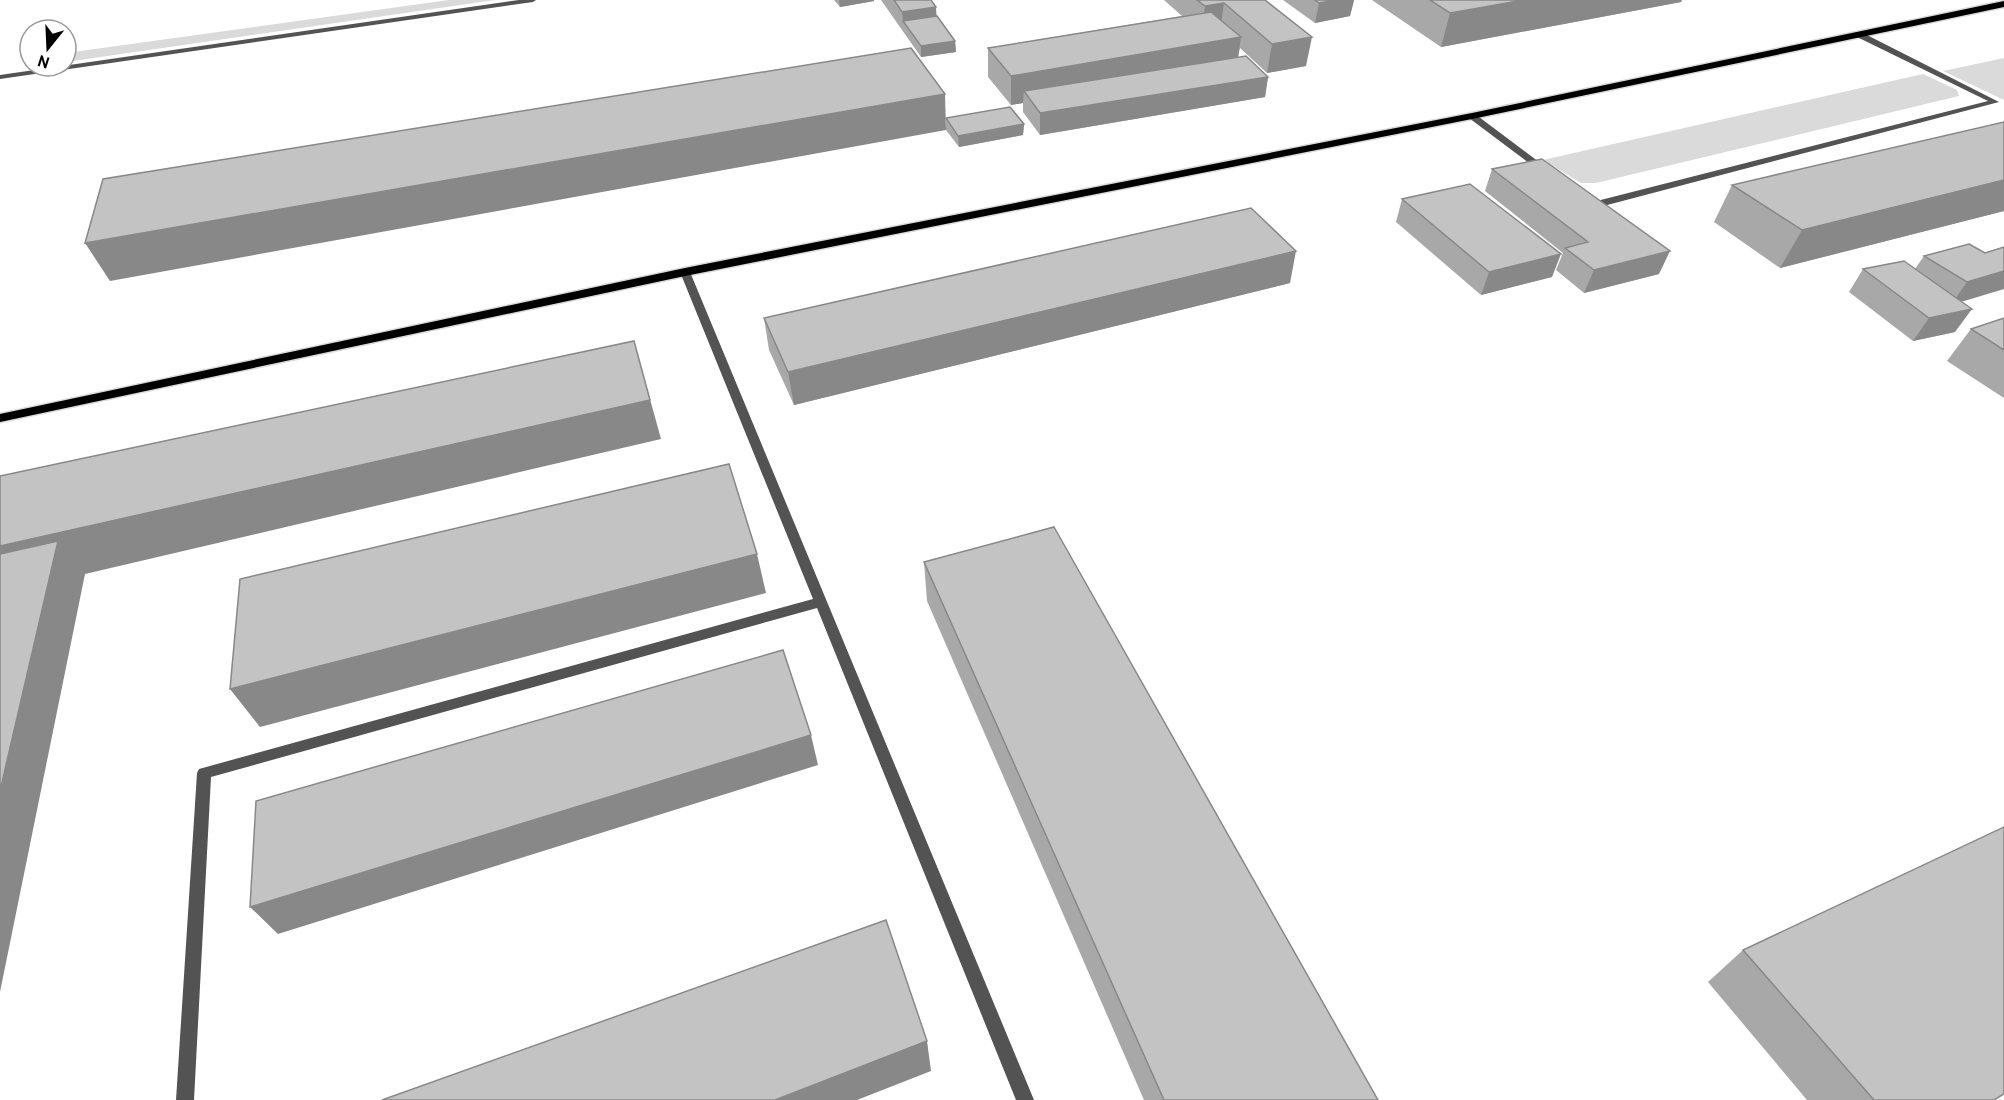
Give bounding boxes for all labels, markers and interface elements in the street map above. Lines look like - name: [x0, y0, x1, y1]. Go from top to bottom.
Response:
- north arrow: [18, 18, 78, 78]
- text: N: [35, 49, 53, 72]

